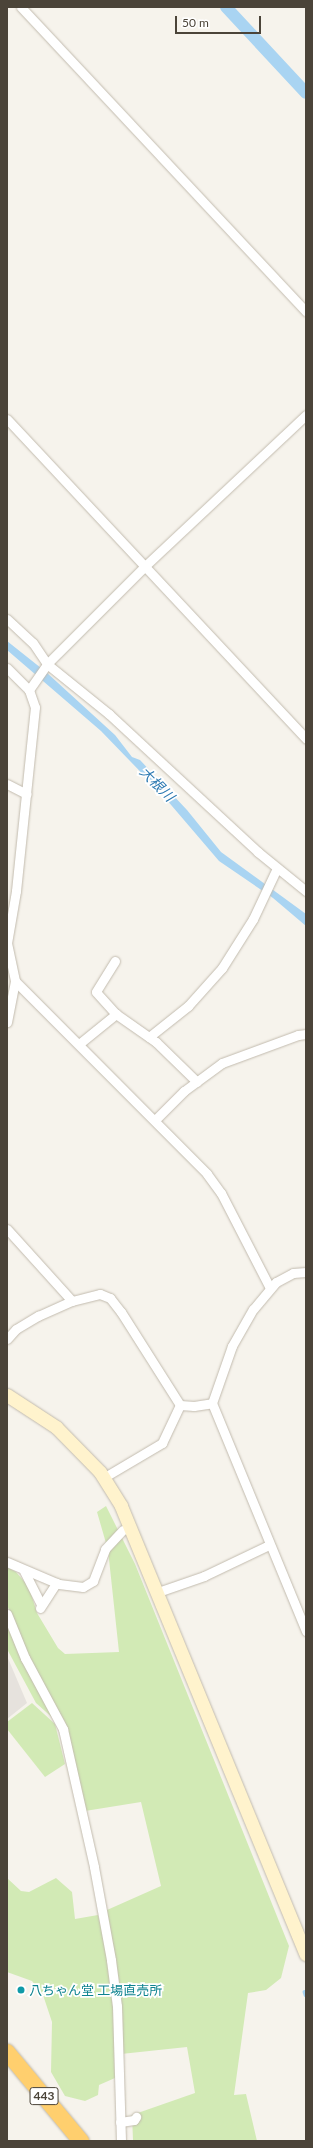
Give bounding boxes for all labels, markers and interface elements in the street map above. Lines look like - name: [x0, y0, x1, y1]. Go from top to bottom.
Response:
- scale bar: [177, 8, 263, 34]
- text: 50 m: [182, 15, 209, 30]
- water label: 大根川: [136, 763, 178, 805]
- place label: 八ちゃん堂 工場直売所: [29, 1982, 162, 1998]
- marker: 八ちゃん堂 工場直売所: [16, 1985, 26, 1995]
- road number: 443: [29, 2086, 59, 2106]

